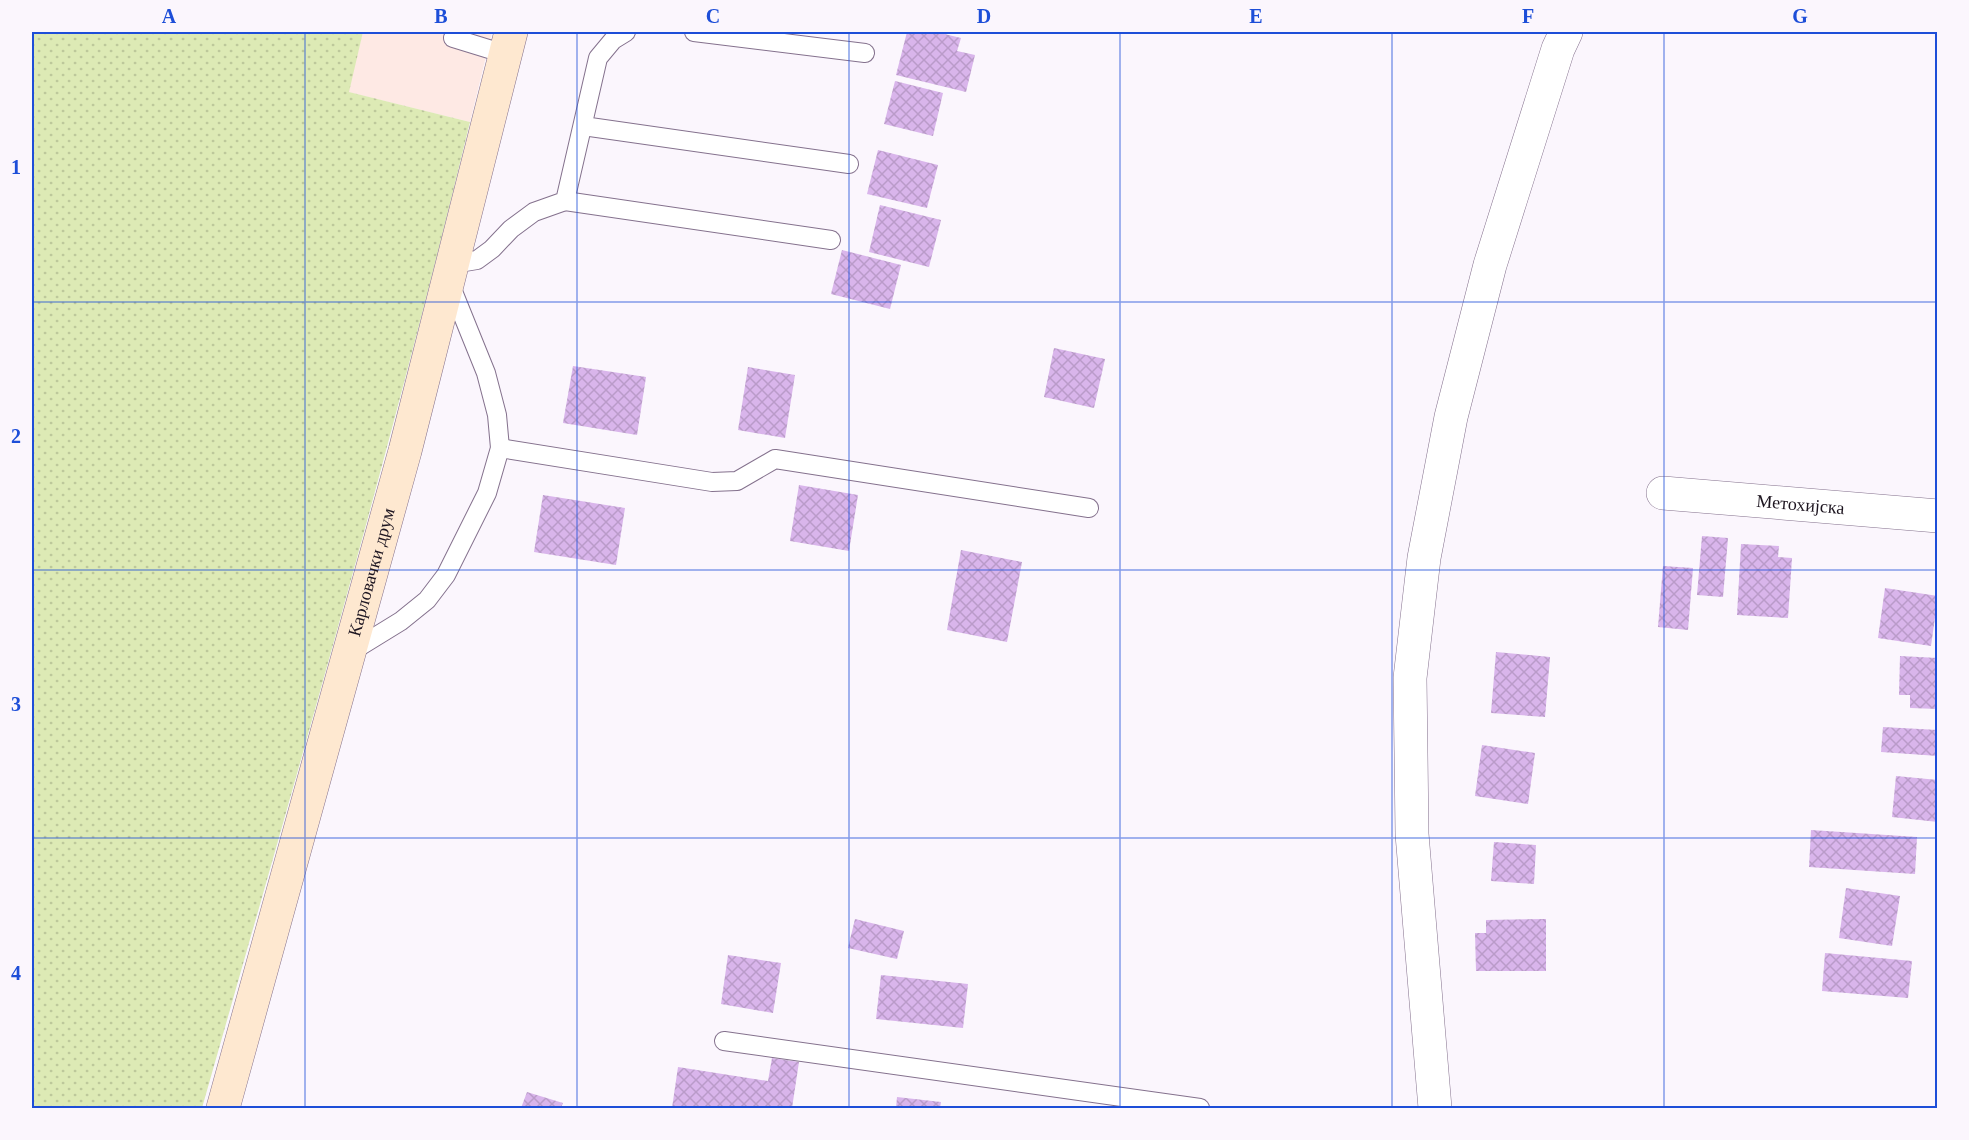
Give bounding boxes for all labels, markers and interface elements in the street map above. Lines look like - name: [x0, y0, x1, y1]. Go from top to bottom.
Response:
- text: A: [162, 5, 177, 27]
- text: B: [434, 5, 448, 27]
- text: C: [706, 5, 720, 27]
- text: D: [977, 5, 991, 27]
- text: E: [1249, 5, 1263, 27]
- text: F: [1522, 5, 1534, 27]
- text: G: [1792, 5, 1808, 27]
- text: 1: [11, 156, 21, 178]
- text: 2: [11, 425, 21, 447]
- street label: Метохијска: [1756, 491, 1845, 518]
- street label: Карловачки друм: [344, 506, 399, 639]
- text: 3: [11, 693, 21, 715]
- text: 4: [11, 962, 21, 984]

